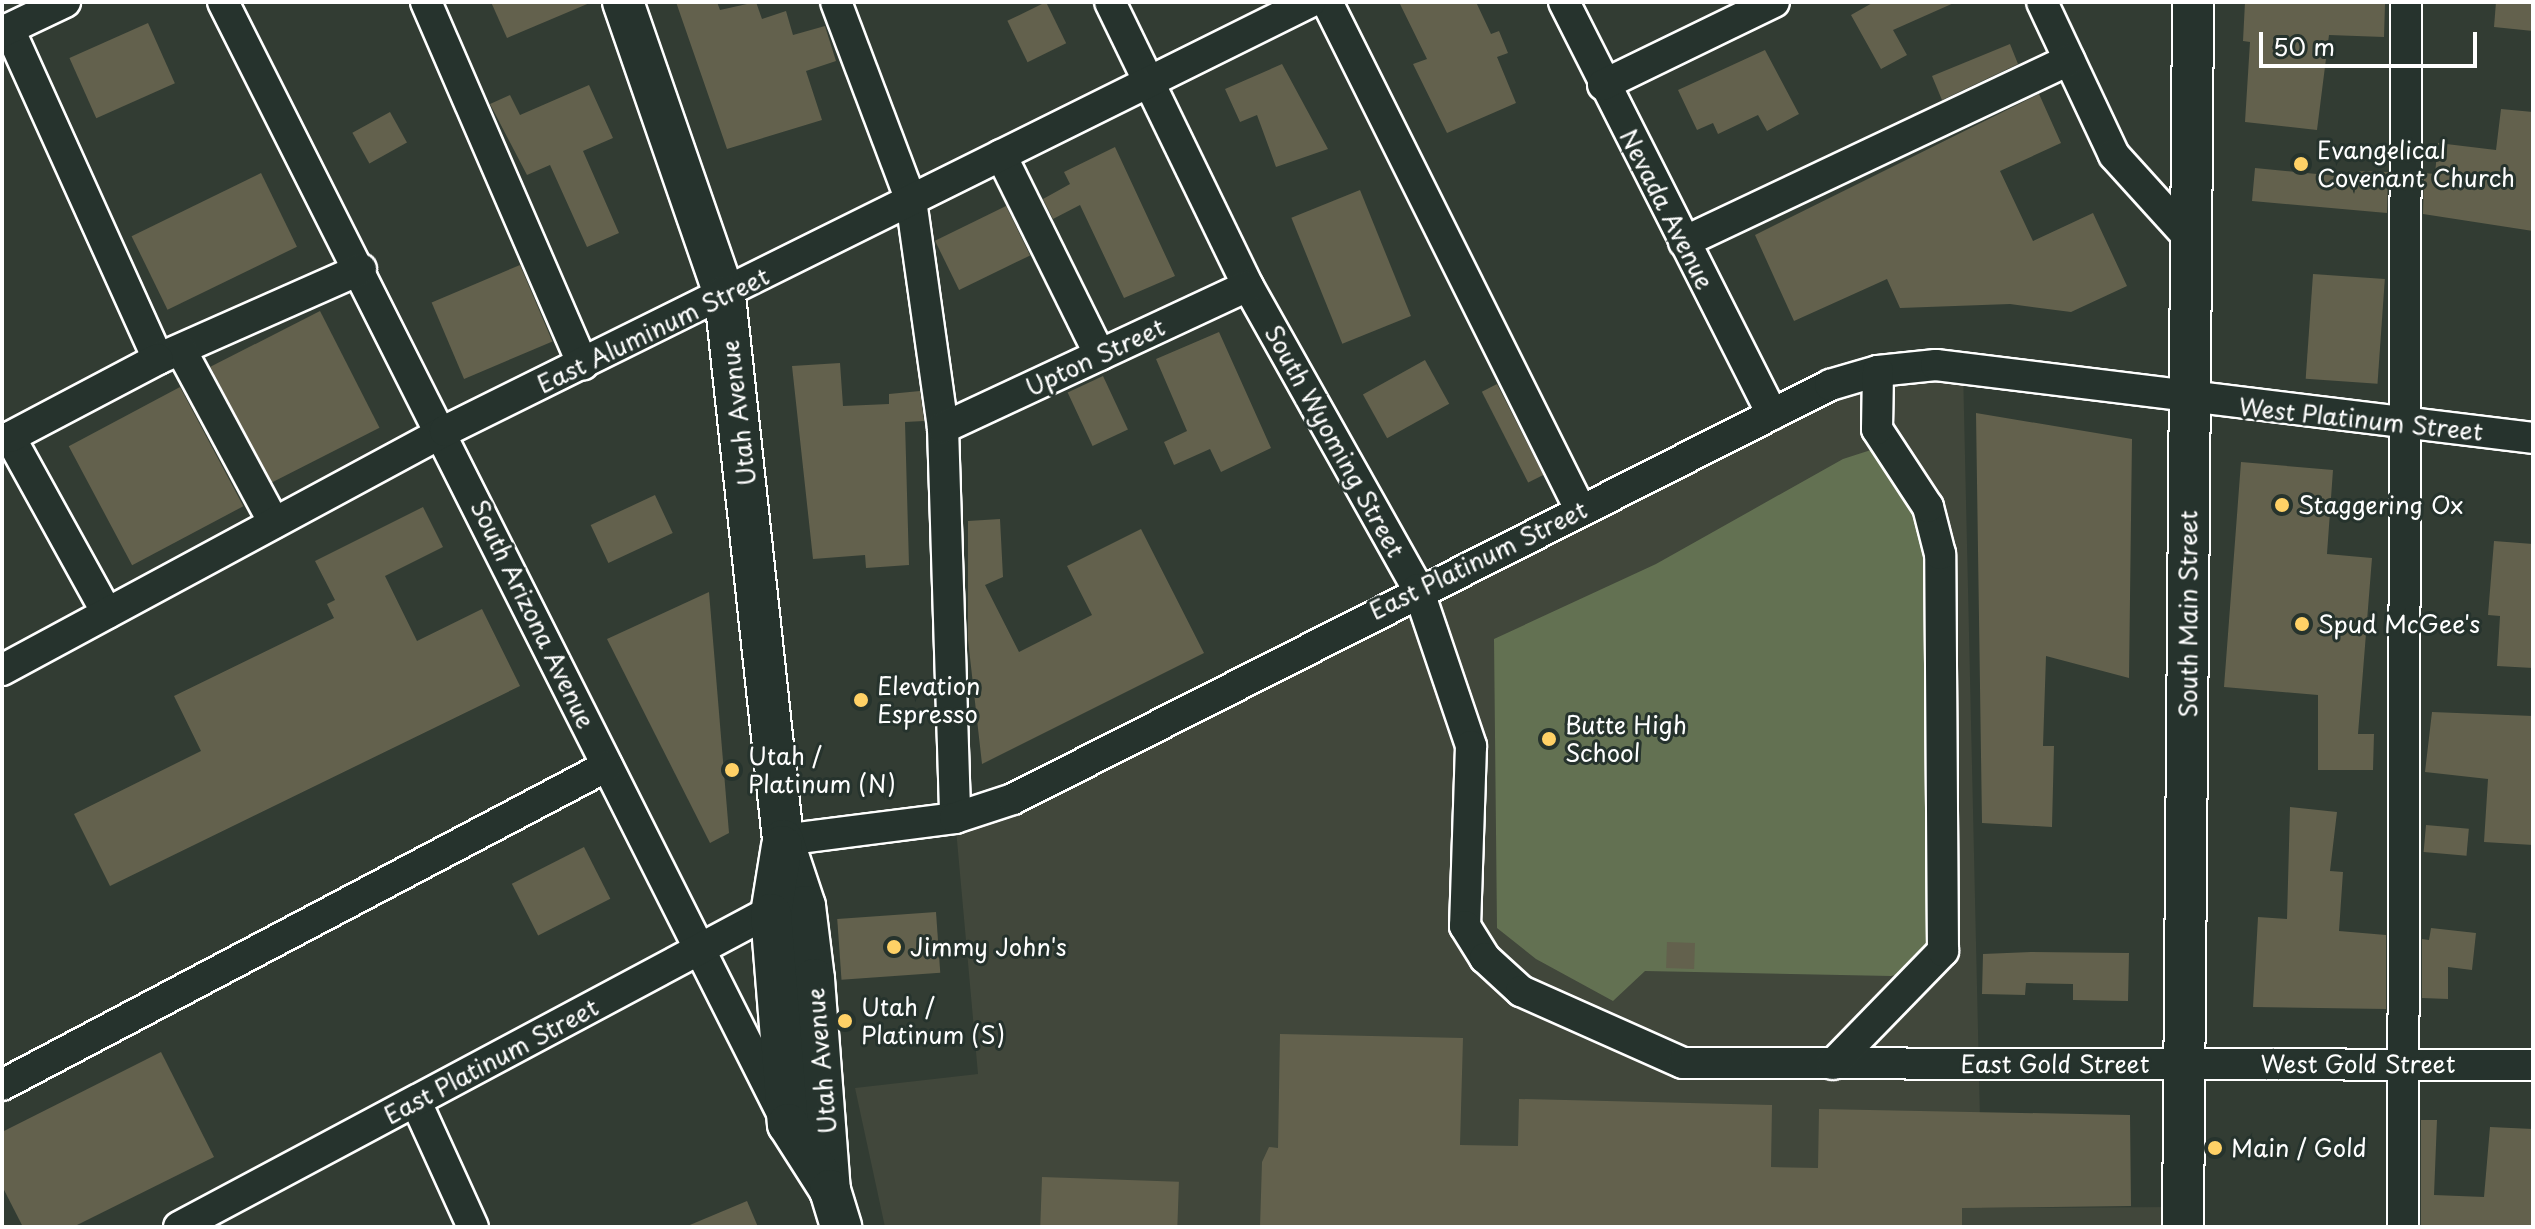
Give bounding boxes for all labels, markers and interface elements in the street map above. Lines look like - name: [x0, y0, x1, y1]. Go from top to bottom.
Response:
- scale bar: [2263, 16, 2481, 66]
- text: 50 m: [2273, 28, 2335, 64]
- street label: Nevada Avenue: [1614, 124, 1720, 294]
- place label: Evangelical Covenant Church: [2317, 136, 2515, 192]
- marker: Evangelical Covenant Church: [2292, 155, 2310, 173]
- street label: East Aluminum Street: [532, 261, 774, 399]
- street label: Upton Street: [1021, 312, 1169, 402]
- street label: South Wyoming Street: [1259, 321, 1411, 561]
- street label: Utah Avenue: [715, 338, 761, 488]
- street label: West Platinum Street: [2237, 392, 2485, 446]
- place label: Staggering Ox: [2298, 491, 2463, 519]
- street label: South Arizona Avenue: [465, 494, 601, 734]
- street label: East Platinum Street: [1364, 495, 1592, 625]
- marker: Staggering Ox: [2273, 496, 2291, 514]
- street label: South Main Street: [2174, 508, 2202, 720]
- place label: Spud McGee's: [2318, 610, 2480, 638]
- marker: Spud McGee's: [2293, 615, 2311, 633]
- place label: Elevation Espresso: [877, 672, 981, 728]
- marker: Elevation Espresso: [852, 691, 870, 709]
- place label: Butte High School: [1565, 711, 1689, 767]
- marker: Butte High School: [1540, 730, 1558, 748]
- place label: Utah / Platinum (N): [748, 742, 896, 798]
- marker: Utah / Platinum (N): [723, 761, 741, 779]
- place label: Jimmy John's: [910, 933, 1067, 961]
- marker: Jimmy John's: [885, 938, 903, 956]
- street label: Utah Avenue: [800, 986, 842, 1136]
- street label: East Platinum Street: [378, 992, 604, 1130]
- place label: Utah / Platinum (S): [861, 993, 1005, 1049]
- marker: Utah / Platinum (S): [836, 1012, 854, 1030]
- street label: East Gold Street: [1960, 1050, 2150, 1078]
- street label: West Gold Street: [2260, 1050, 2456, 1078]
- place label: Main / Gold: [2231, 1134, 2368, 1162]
- marker: Main / Gold: [2206, 1139, 2224, 1157]

